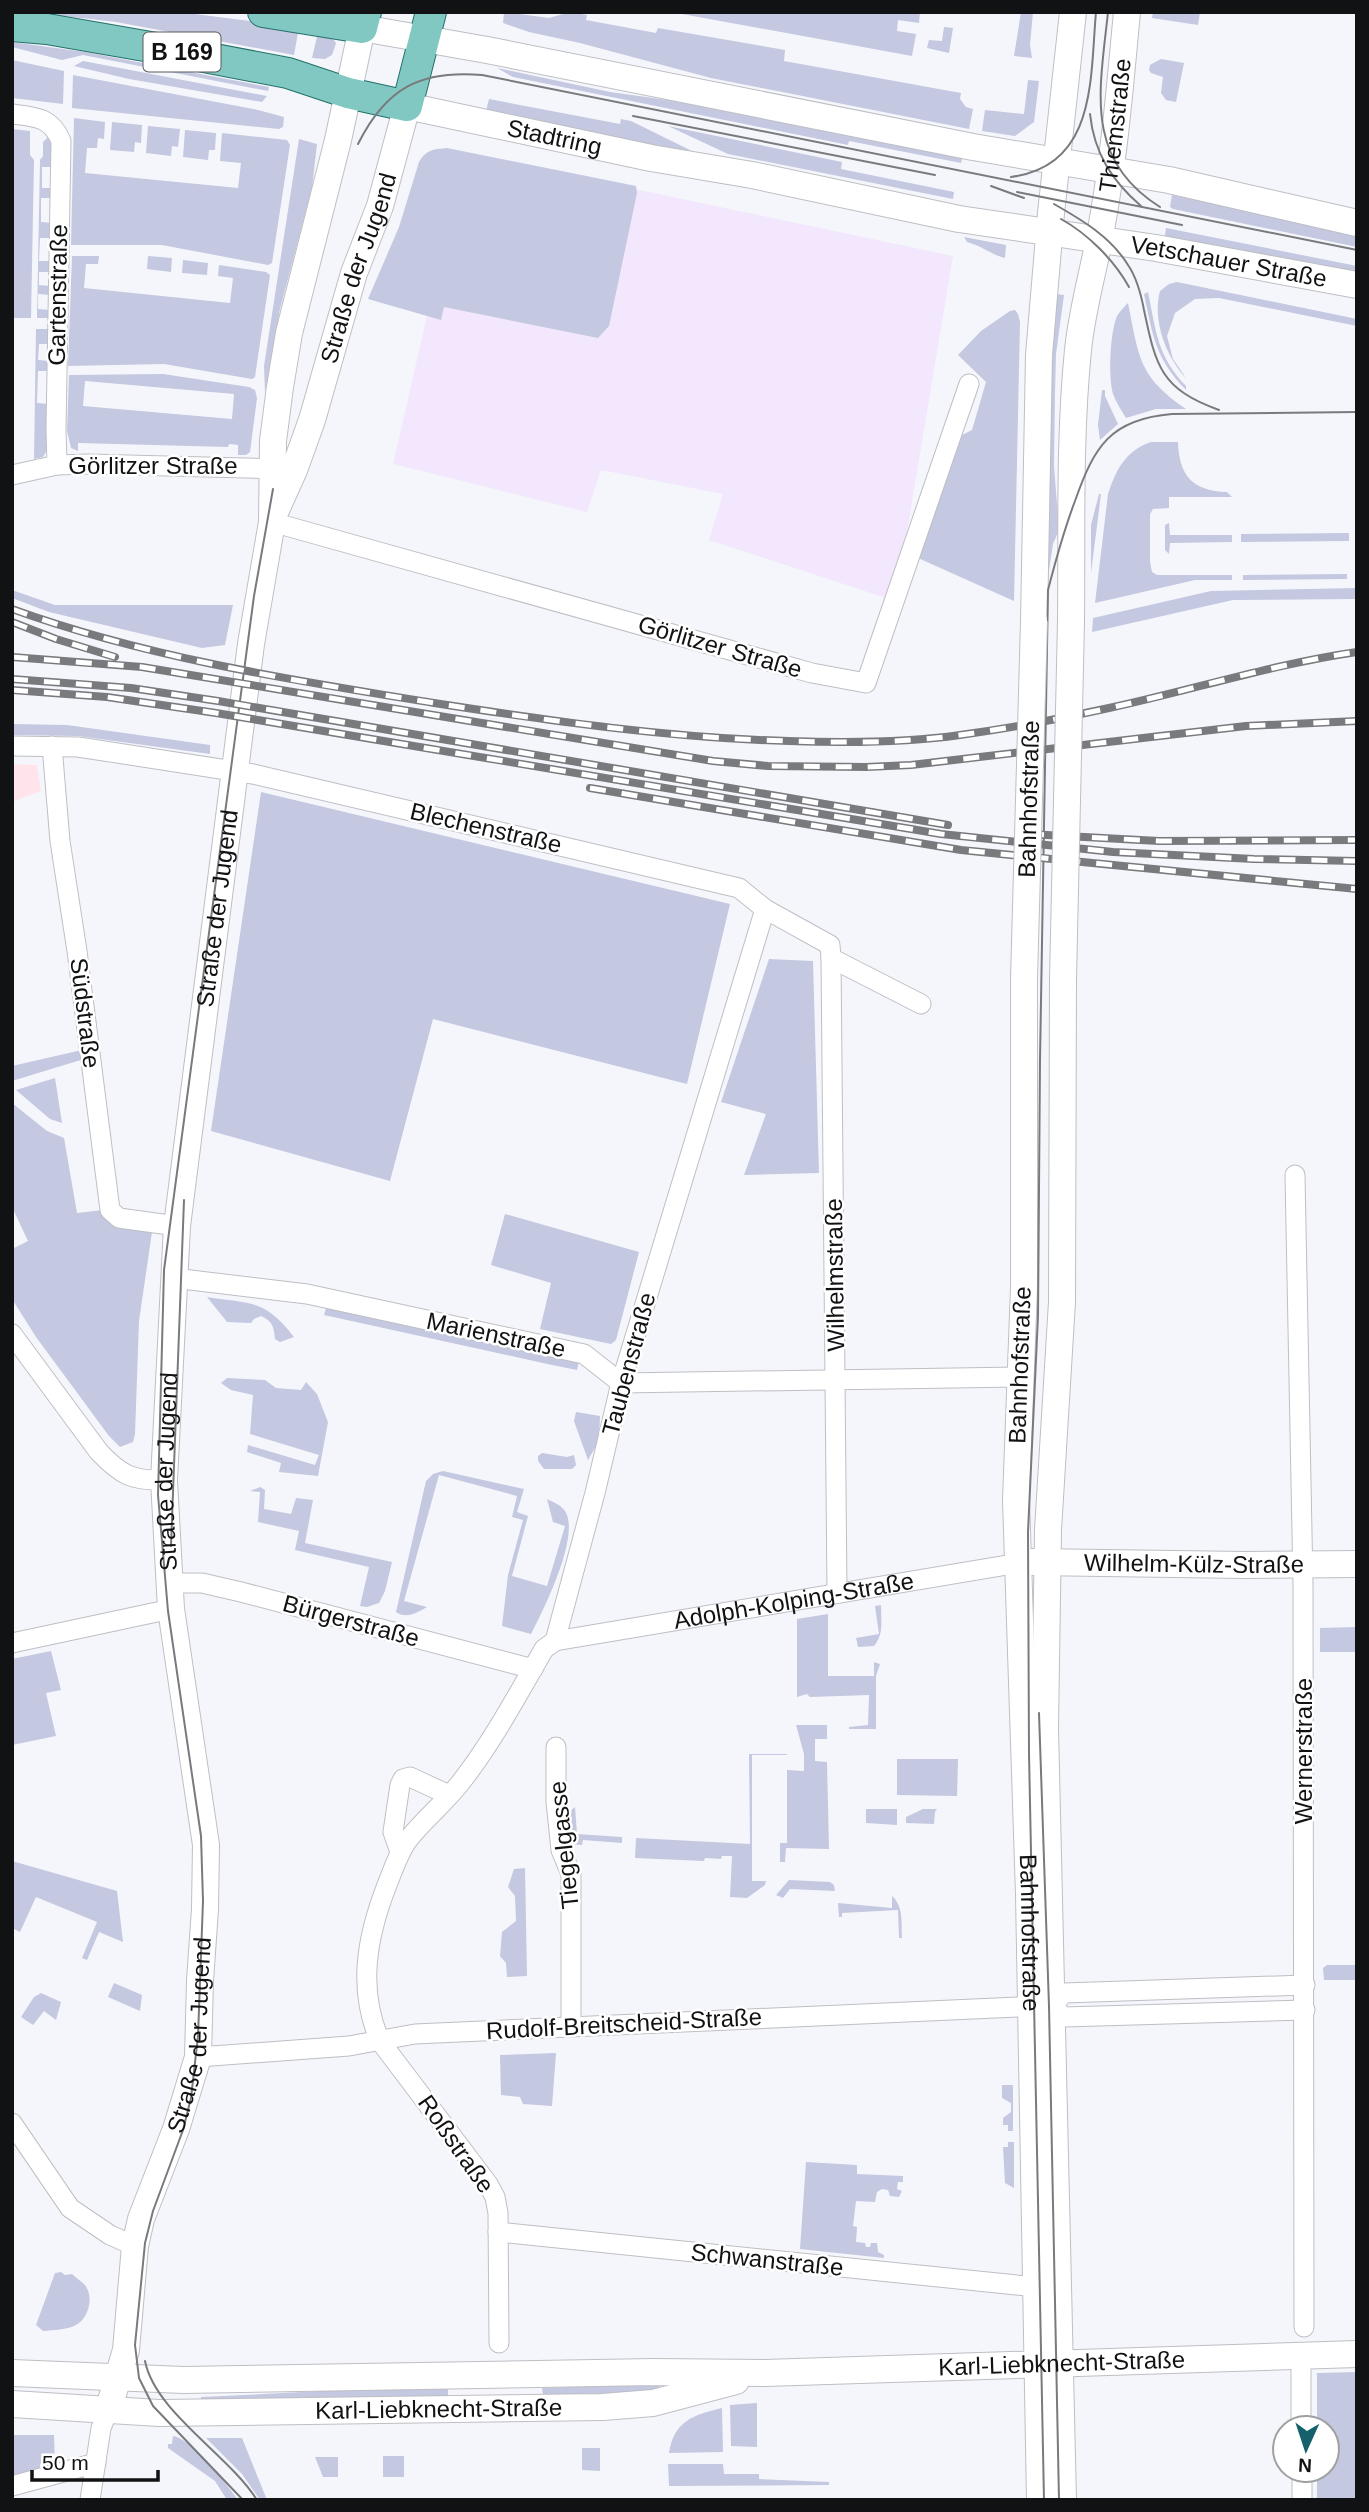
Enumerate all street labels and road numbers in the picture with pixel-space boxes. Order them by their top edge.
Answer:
road number: B 169 [144,32,220,72]
street label: Thiemstraße [1093,57,1136,194]
street label: Stadtring [505,114,604,160]
street label: Straße der Jugend [315,170,401,366]
street label: Gartenstraße [43,224,72,366]
street label: Vetschauer Straße [1129,230,1329,292]
street label: Görlitzer Straße [68,452,238,479]
street label: Görlitzer Straße [635,610,805,683]
street label: Bahnhofstraße [1013,720,1044,878]
street label: Blechenstraße [408,797,565,858]
street label: Straße der Jugend [191,808,243,1009]
street label: Südstraße [65,956,106,1070]
street label: Wilhelmstraße [820,1198,849,1352]
street label: Bahnhofstraße [1003,1286,1036,1444]
street label: Taubenstraße [596,1289,661,1438]
street label: Marienstraße [424,1307,568,1362]
street label: Straße der Jugend [150,1371,183,1572]
street label: Wilhelm-Külz-Straße [1084,1549,1304,1578]
street label: Adolph-Kolping-Straße [672,1567,916,1634]
street label: Bürgerstraße [280,1589,422,1652]
street label: Wernerstraße [1290,1678,1317,1824]
street label: Tiegelgasse [543,1780,584,1910]
street label: Bahnhofstraße [1015,1853,1045,2012]
street label: Straße der Jugend [162,1936,216,2136]
street label: Rudolf-Breitscheid-Straße [485,2003,763,2044]
street label: Roßstraße [413,2090,500,2198]
street label: Schwanstraße [689,2238,845,2281]
street label: Karl-Liebknecht-Straße [938,2346,1185,2380]
street label: Karl-Liebknecht-Straße [315,2394,562,2424]

